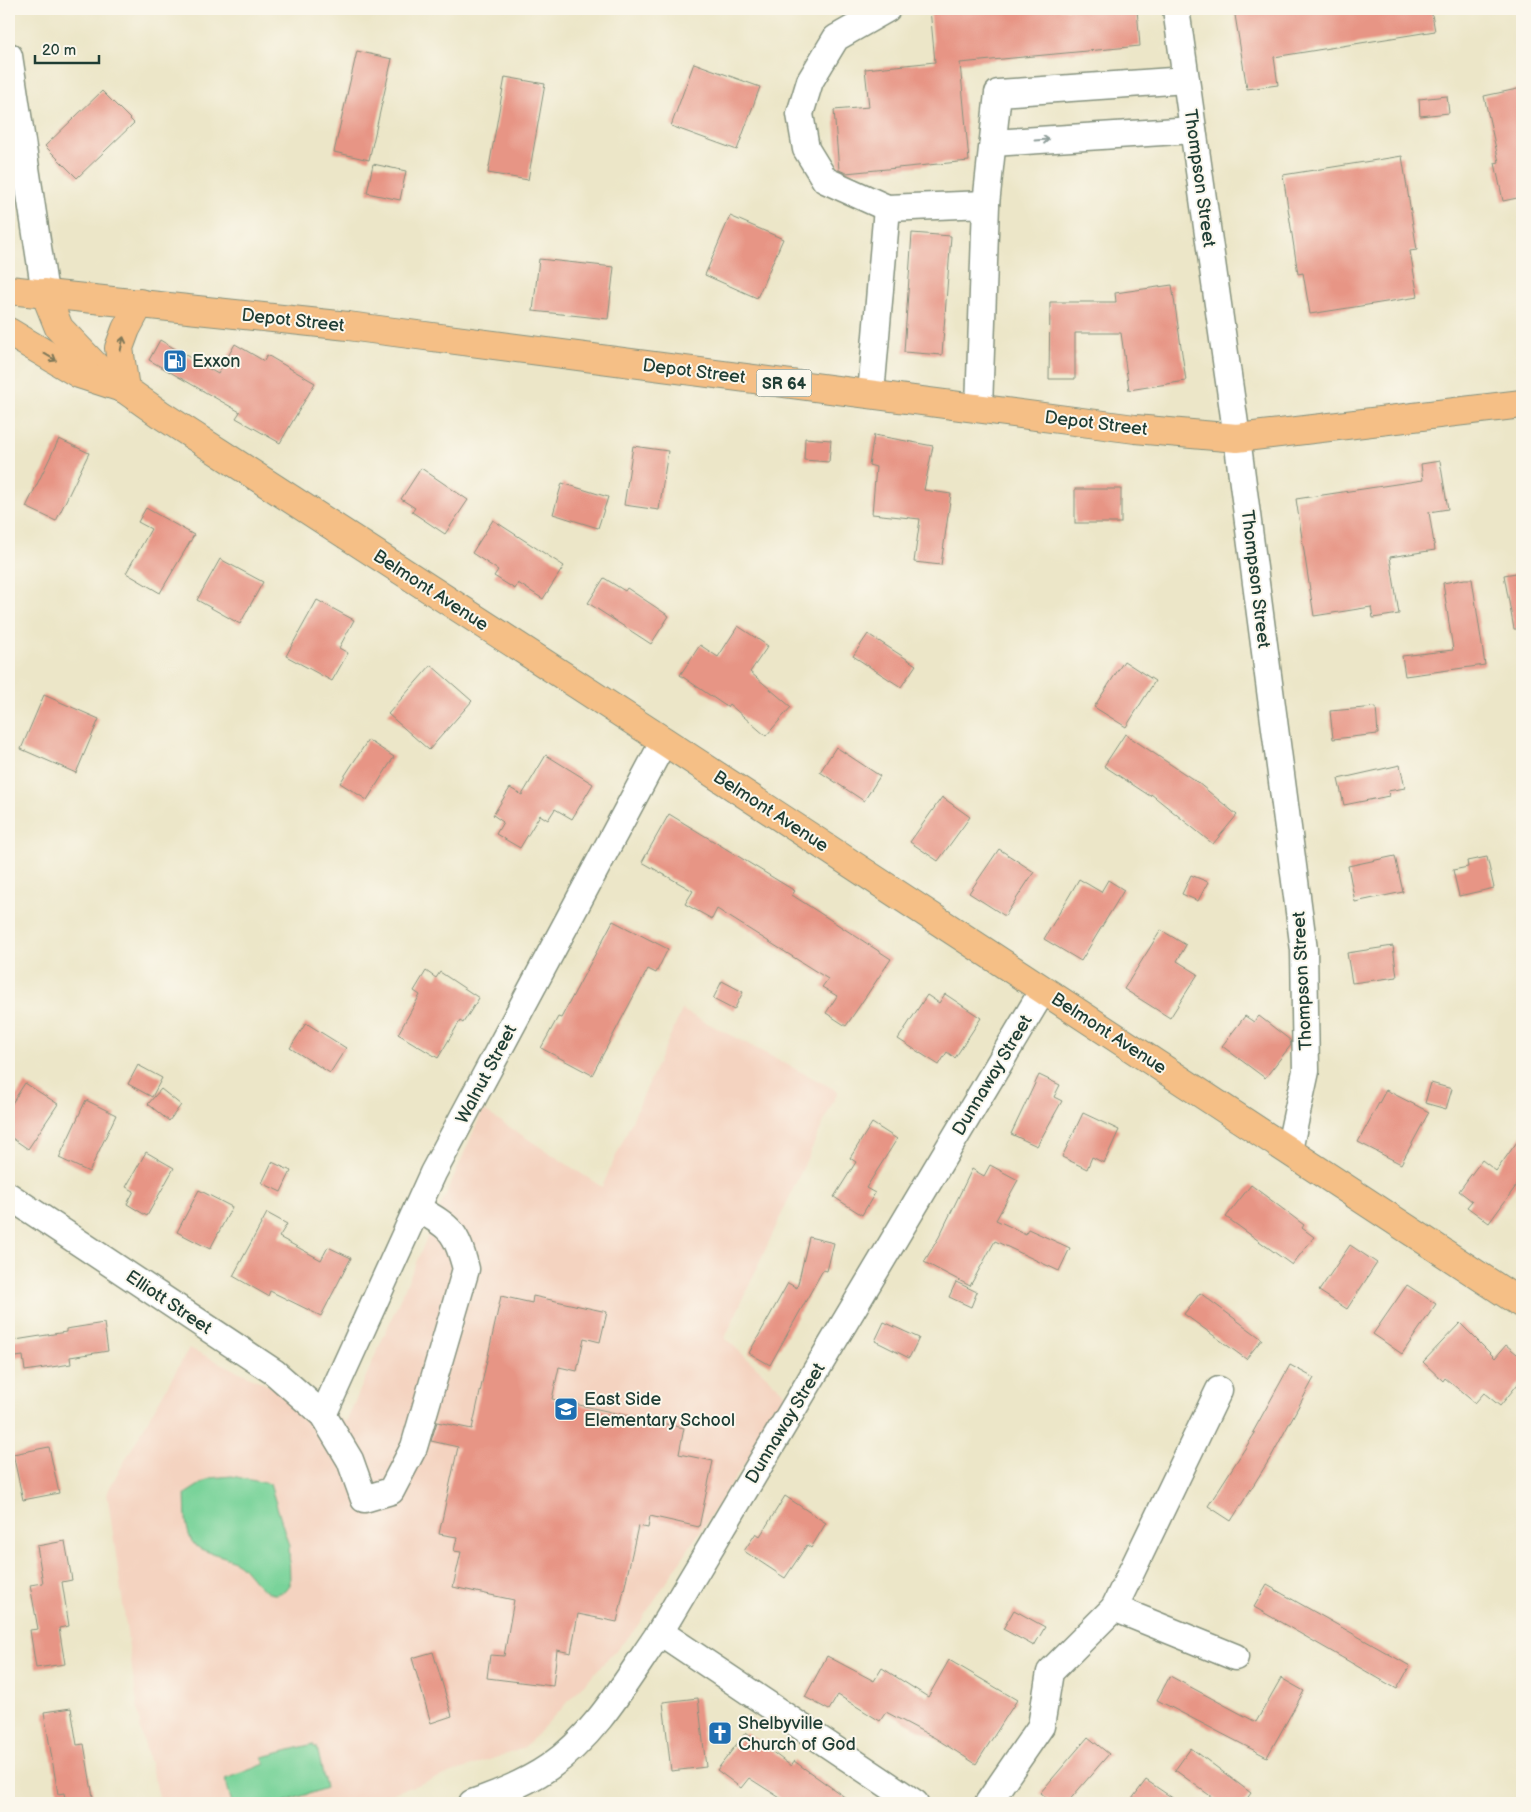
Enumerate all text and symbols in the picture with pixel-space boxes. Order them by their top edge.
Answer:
scale bar [35,32,99,64]
text: 20 m [42,41,76,60]
street label: Thompson Street [1179,108,1220,249]
one-way arrow [1033,135,1049,144]
street label: Depot Street [240,305,346,336]
one-way arrow [118,337,127,353]
fuel station icon: Exxon [162,348,188,374]
place label: Exxon [192,351,241,372]
one-way arrow [43,353,57,363]
street label: Depot Street [641,355,747,388]
road number: SR 64 [756,369,812,396]
street label: Depot Street [1043,407,1149,440]
street label: Thompson Street [1237,509,1274,650]
street label: Belmont Avenue [369,545,493,636]
street label: Belmont Avenue [709,766,833,857]
street label: Thompson Street [1288,911,1317,1051]
street label: Belmont Avenue [1047,988,1171,1079]
street label: Dunnaway Street [948,1011,1037,1139]
street label: Walnut Street [452,1021,522,1127]
street label: Elliott Street [122,1266,216,1339]
street label: Dunnaway Street [741,1359,830,1487]
place label: East Side Elementary School [584,1389,735,1431]
school or university icon: East Side Elementary School [553,1396,579,1422]
place label: Shelbyville Church of God [738,1713,856,1755]
church icon: Shelbyville Church of God [707,1720,733,1746]

